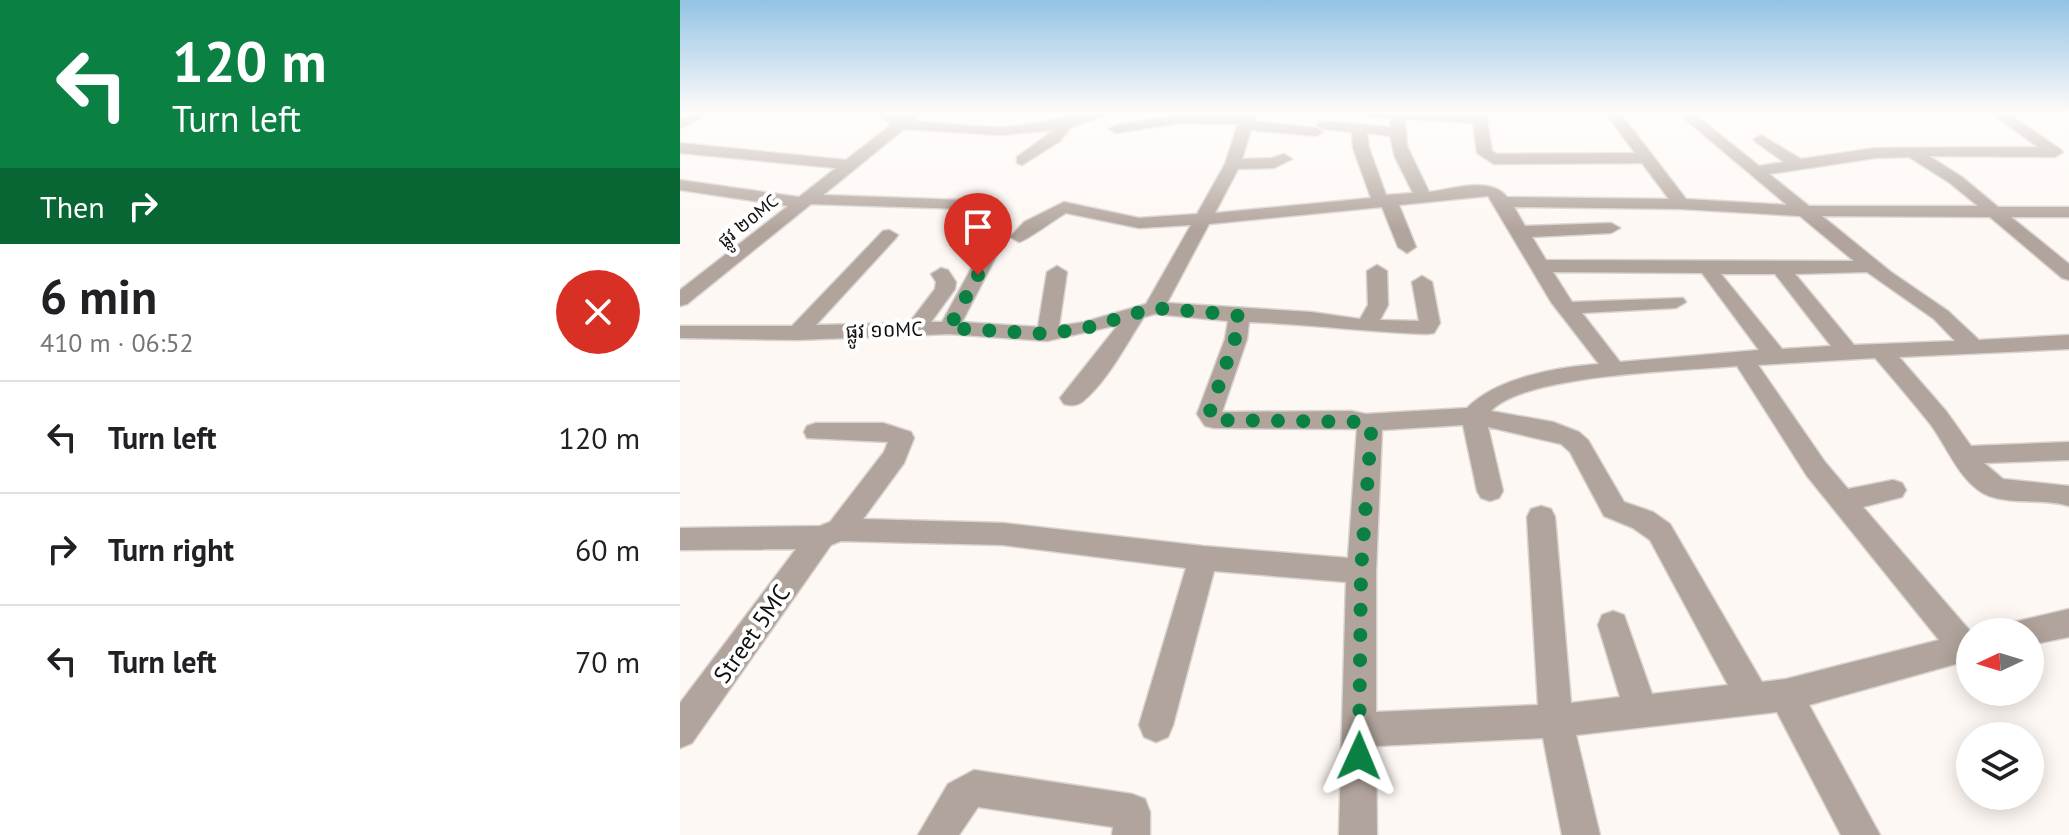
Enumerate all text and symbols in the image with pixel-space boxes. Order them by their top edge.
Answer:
text: 120 m [172,25,327,97]
icon: left [40,32,144,136]
text: Turn left [172,95,301,142]
icon: right [121,184,165,228]
text: Then [40,187,105,226]
street label: ផ្លូវ ២០MC [713,189,786,256]
pin [944,193,1012,275]
icon: arrive [956,205,1000,249]
text: 6 min [40,265,157,327]
button: close [556,270,640,354]
street label: ផ្លូវ ១០MC [845,316,923,350]
text: 410 m · 06:52 [40,326,194,359]
icon: left [40,415,84,459]
text: Turn left [108,418,216,457]
text: 120 m [559,418,640,457]
icon: right [40,527,84,571]
text: Turn right [108,530,234,569]
text: 60 m [575,530,640,569]
street label: Street 5MC [706,578,797,689]
north arrow [1956,618,2044,706]
map controls [1956,618,2044,810]
icon: left [40,639,84,683]
text: Turn left [108,642,216,681]
text: 70 m [575,642,640,681]
position arrow [1317,714,1401,798]
button: layers [1956,722,2044,810]

